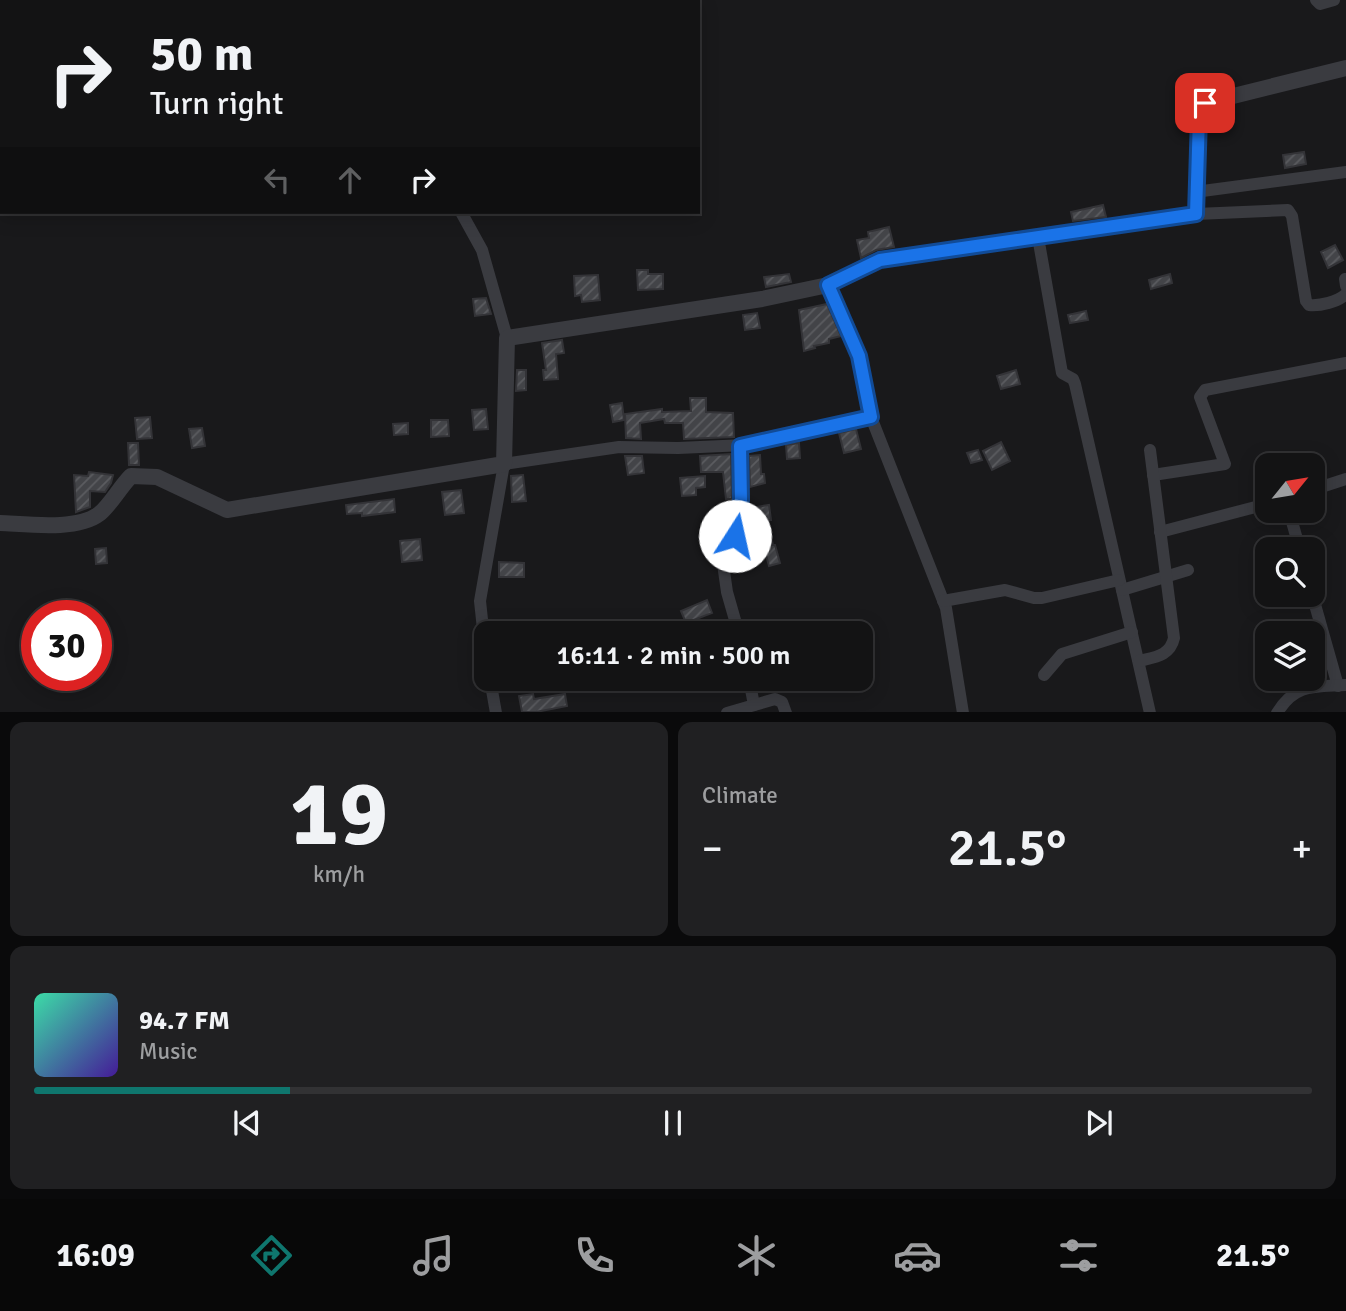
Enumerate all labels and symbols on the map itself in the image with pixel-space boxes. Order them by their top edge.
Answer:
pin [1175,73,1235,133]
north arrow [1255,453,1325,523]
position arrow [698,499,772,573]
speed limit sign: 30 [21,600,112,691]

